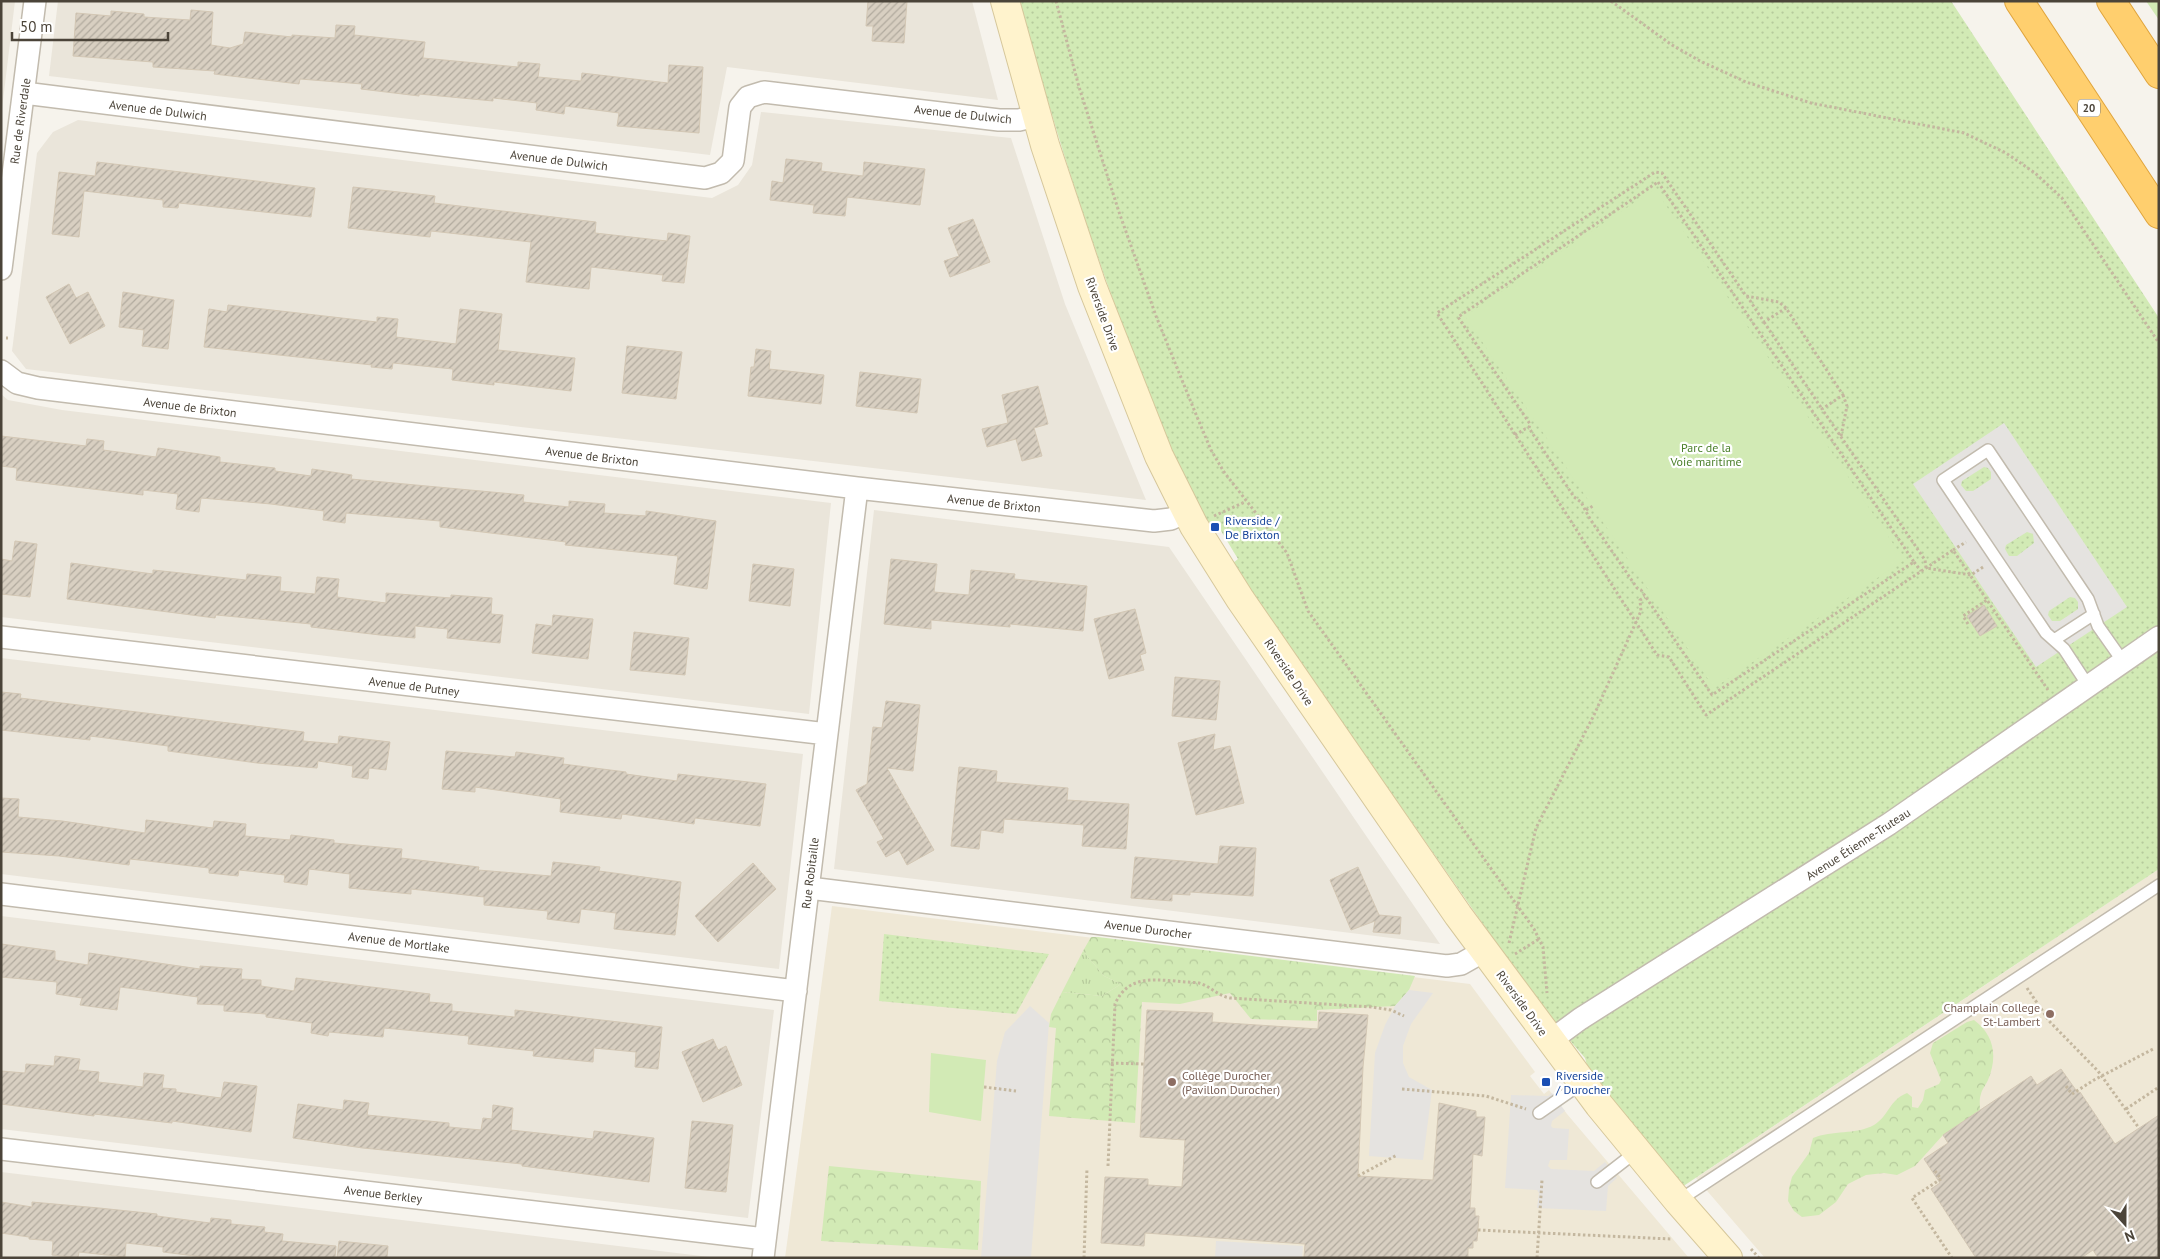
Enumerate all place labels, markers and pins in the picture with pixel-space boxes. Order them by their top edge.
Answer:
place label: Riverside / De Brixton [1225,513,1280,542]
marker: Riverside / De Brixton [1209,521,1221,533]
place label: Champlain College St-Lambert [1944,1000,2040,1029]
marker: Champlain College St-Lambert [2044,1008,2056,1020]
place label: Collège Durocher (Pavillon Durocher) [1182,1068,1280,1097]
place label: Riverside / Durocher [1555,1068,1610,1097]
marker: Collège Durocher (Pavillon Durocher) [1166,1076,1178,1088]
marker: Riverside / Durocher [1540,1076,1552,1088]

